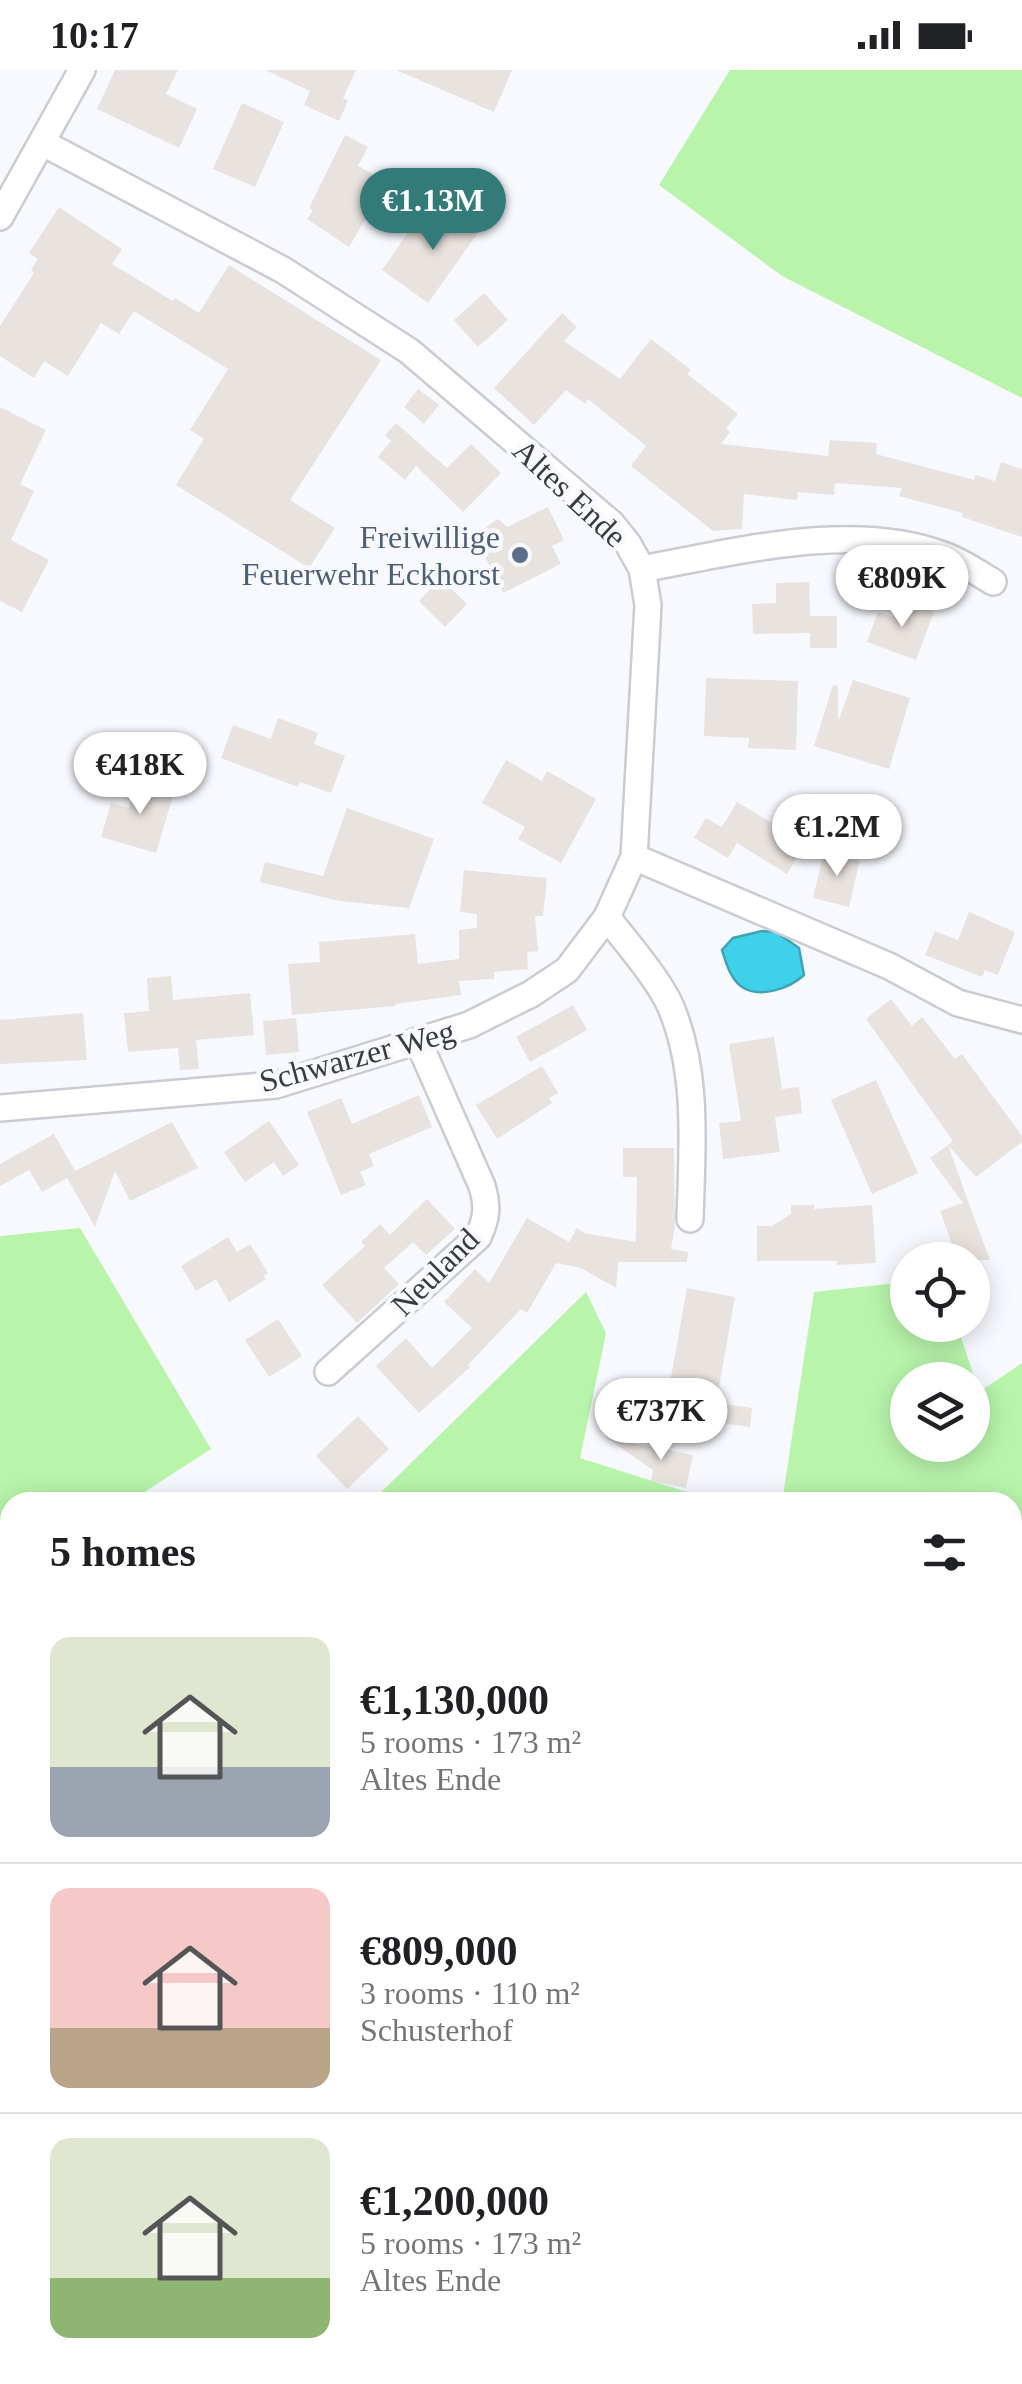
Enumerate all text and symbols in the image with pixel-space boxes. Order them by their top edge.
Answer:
text: 10:17 [50,14,139,56]
pin: €1.13M [352,168,514,253]
text: €1.13M [382,182,484,218]
street label: Altes Ende [506,432,634,554]
place label: Freiwillige Feuerwehr Eckhorst [241,519,500,592]
marker: Freiwillige Feuerwehr Eckhorst [509,544,531,566]
pin: €809K [832,545,972,630]
text: €809K [858,559,946,595]
pin: €418K [70,732,210,817]
text: €418K [96,746,184,782]
pin: €1.2M [767,794,907,879]
text: €1.2M [794,808,880,844]
street label: Schwarzer Weg [256,1013,458,1099]
street label: Neuland [384,1221,486,1323]
map controls [890,1242,990,1462]
button: locate [890,1242,990,1342]
button: layers [890,1362,990,1462]
pin: €737K [591,1378,731,1463]
text: €737K [617,1392,705,1428]
icon: filters [917,1525,972,1580]
text: 5 homes [50,1529,196,1575]
icon: home [130,1677,250,1797]
text: €1,130,000 [360,1677,549,1723]
text: 5 rooms · 173 m² [360,1724,581,1760]
text: Altes Ende [360,1761,501,1797]
icon: home [130,1928,250,2048]
text: €809,000 [360,1928,518,1974]
text: 3 rooms · 110 m² [360,1975,580,2011]
text: Schusterhof [360,2012,513,2048]
icon: home [130,2178,250,2298]
text: €1,200,000 [360,2178,549,2224]
text: 5 rooms · 173 m² [360,2225,581,2261]
text: Altes Ende [360,2262,501,2298]

